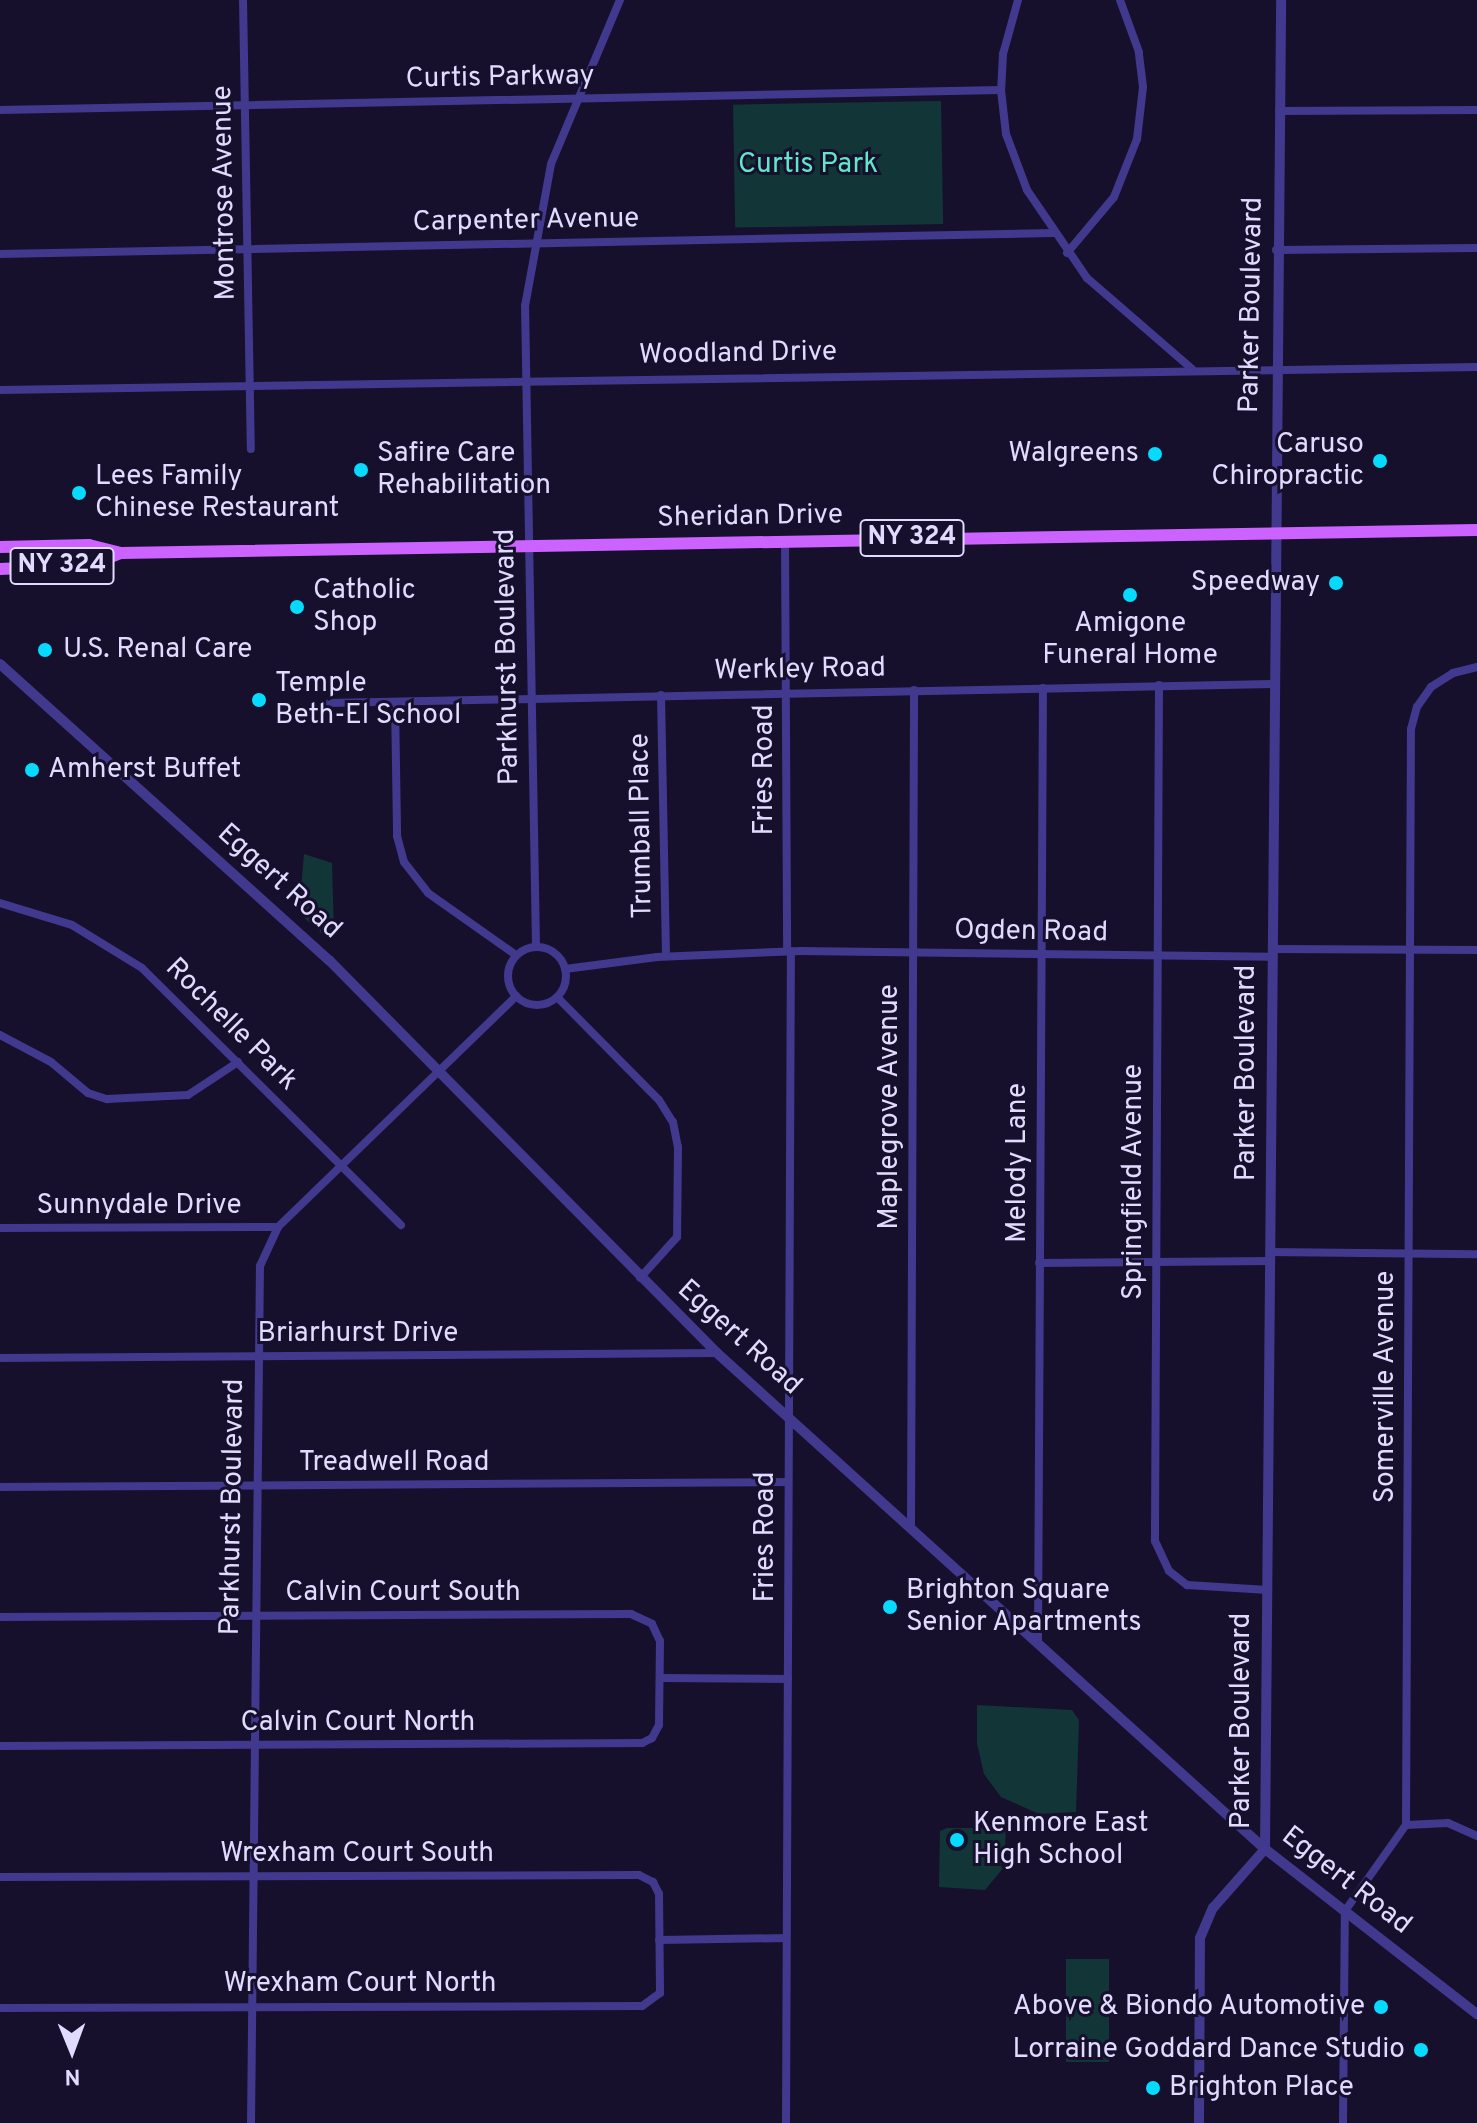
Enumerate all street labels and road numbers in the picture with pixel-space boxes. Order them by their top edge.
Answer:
street label: Curtis Parkway [405,60,595,96]
street label: Montrose Avenue [206,84,244,302]
street label: Parker Boulevard [1233,197,1271,413]
street label: Carpenter Avenue [412,202,640,240]
street label: Woodland Drive [639,335,837,373]
street label: Sheridan Drive [657,499,843,535]
road number: NY 324 [858,516,966,560]
street label: Parkhurst Boulevard [489,528,527,786]
road number: NY 324 [8,544,116,588]
street label: Werkley Road [714,652,886,688]
street label: Fries Road [748,705,782,835]
street label: Trumball Place [624,733,660,919]
street label: Eggert Road [210,817,348,947]
street label: Ogden Road [954,914,1108,950]
street label: Rochelle Park [158,952,304,1098]
street label: Parker Boulevard [1230,965,1264,1181]
street label: Maplegrove Avenue [873,984,907,1230]
street label: Springfield Avenue [1117,1063,1151,1301]
street label: Melody Lane [1001,1083,1035,1243]
street label: Sunnydale Drive [36,1189,242,1223]
street label: Somerville Avenue [1369,1270,1403,1504]
street label: Eggert Road [670,1273,808,1403]
street label: Briarhurst Drive [258,1317,458,1351]
street label: Parkhurst Boulevard [214,1378,252,1636]
street label: Treadwell Road [299,1446,489,1480]
street label: Fries Road [749,1472,783,1602]
street label: Calvin Court South [285,1576,521,1610]
street label: Parker Boulevard [1225,1613,1259,1829]
street label: Calvin Court North [241,1706,475,1740]
street label: Eggert Road [1274,1820,1418,1942]
street label: Wrexham Court South [220,1837,494,1871]
street label: Wrexham Court North [224,1967,496,2001]

